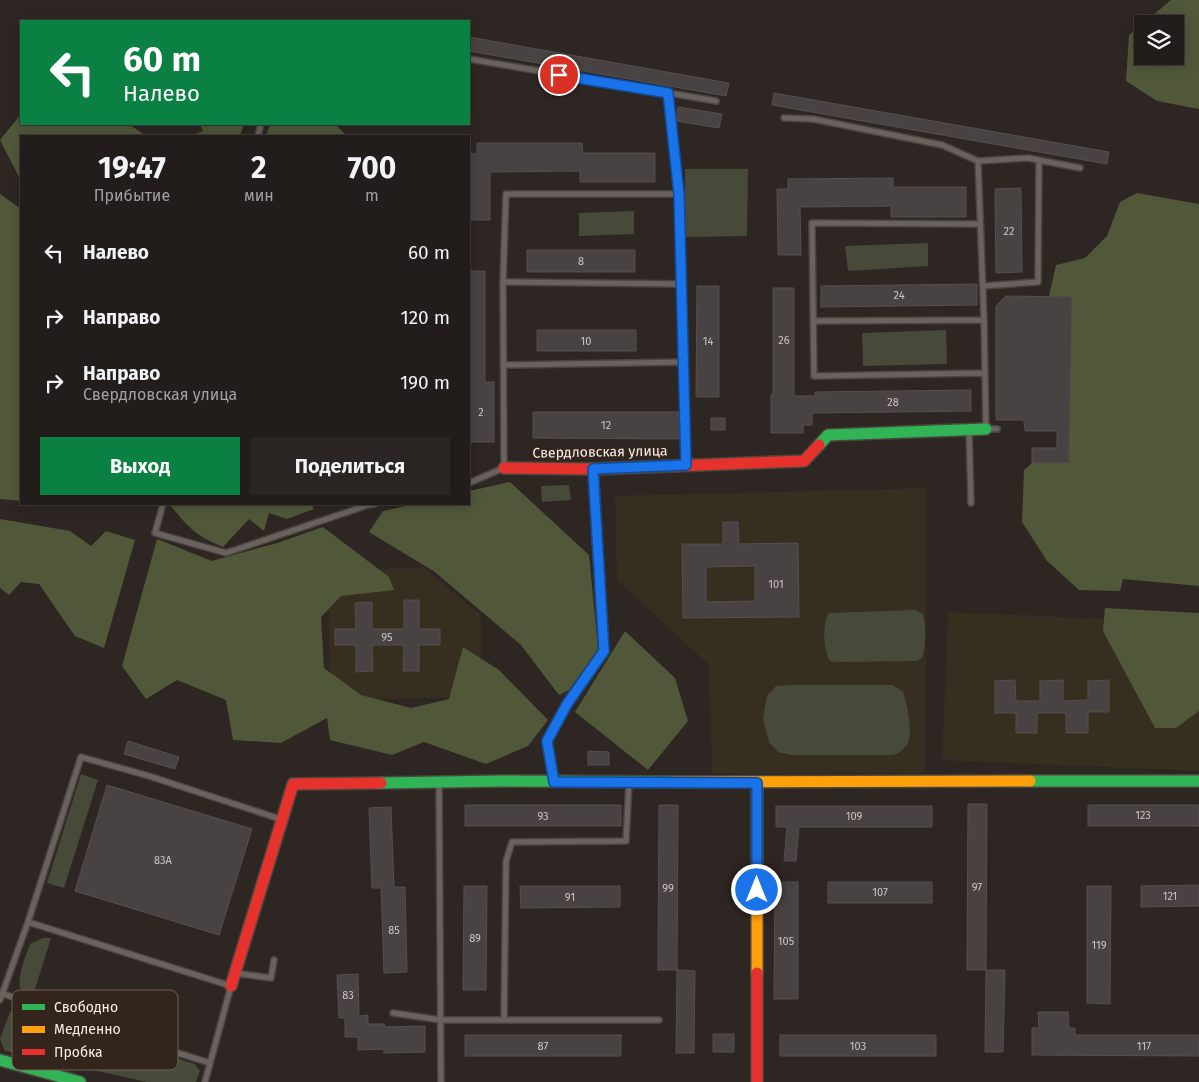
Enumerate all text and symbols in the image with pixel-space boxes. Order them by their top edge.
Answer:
map controls [1134,15,1184,65]
button: layers [1134,15,1184,65]
text: 60 m [123,38,201,80]
icon: left [40,40,105,105]
pin [538,54,580,96]
icon: arrive [545,61,573,89]
text: Налево [123,80,200,107]
text: 19:47 [98,150,166,186]
text: 2 [251,150,267,186]
text: 700 [347,150,396,186]
text: Прибытие [94,186,170,205]
text: мин [244,186,274,205]
text: m [365,186,379,205]
house number: 22 [1004,225,1014,238]
icon: left [40,239,68,267]
text: Налево [83,241,149,264]
text: 60 m [408,241,450,264]
house number: 8 [578,255,584,268]
house number: 24 [894,289,905,302]
icon: right [40,304,68,332]
text: Направо [83,306,160,329]
text: 120 m [400,306,450,329]
house number: 26 [778,334,790,347]
house number: 10 [581,335,591,348]
house number: 14 [703,335,713,348]
text: Направо [83,362,160,385]
icon: right [40,369,68,397]
text: 190 m [400,371,450,394]
text: Свердловская улица [83,385,237,404]
house number: 28 [887,396,899,409]
house number: 2 [478,406,484,419]
house number: 12 [601,419,611,432]
button: Выход [40,437,240,495]
button: Поделиться [250,437,450,495]
street label: Свердловская улица [532,442,668,462]
house number: 101 [768,578,784,591]
house number: 95 [381,631,393,644]
house number: 123 [1135,809,1151,822]
house number: 93 [537,810,549,823]
house number: 109 [846,810,863,823]
house number: 83А [154,854,173,867]
position arrow [730,863,782,915]
house number: 97 [972,881,982,894]
house number: 99 [662,882,674,895]
house number: 107 [872,886,888,899]
house number: 121 [1163,890,1177,903]
house number: 91 [565,891,575,904]
house number: 85 [388,924,400,937]
house number: 89 [469,932,481,945]
house number: 105 [778,935,795,948]
house number: 119 [1091,939,1107,952]
house number: 83 [342,989,354,1002]
legend [12,990,178,1070]
text: Свободно [54,999,118,1016]
text: Медленно [54,1021,121,1038]
house number: 87 [538,1040,549,1053]
house number: 103 [850,1040,866,1053]
house number: 117 [1137,1040,1151,1053]
text: Пробка [54,1044,103,1061]

